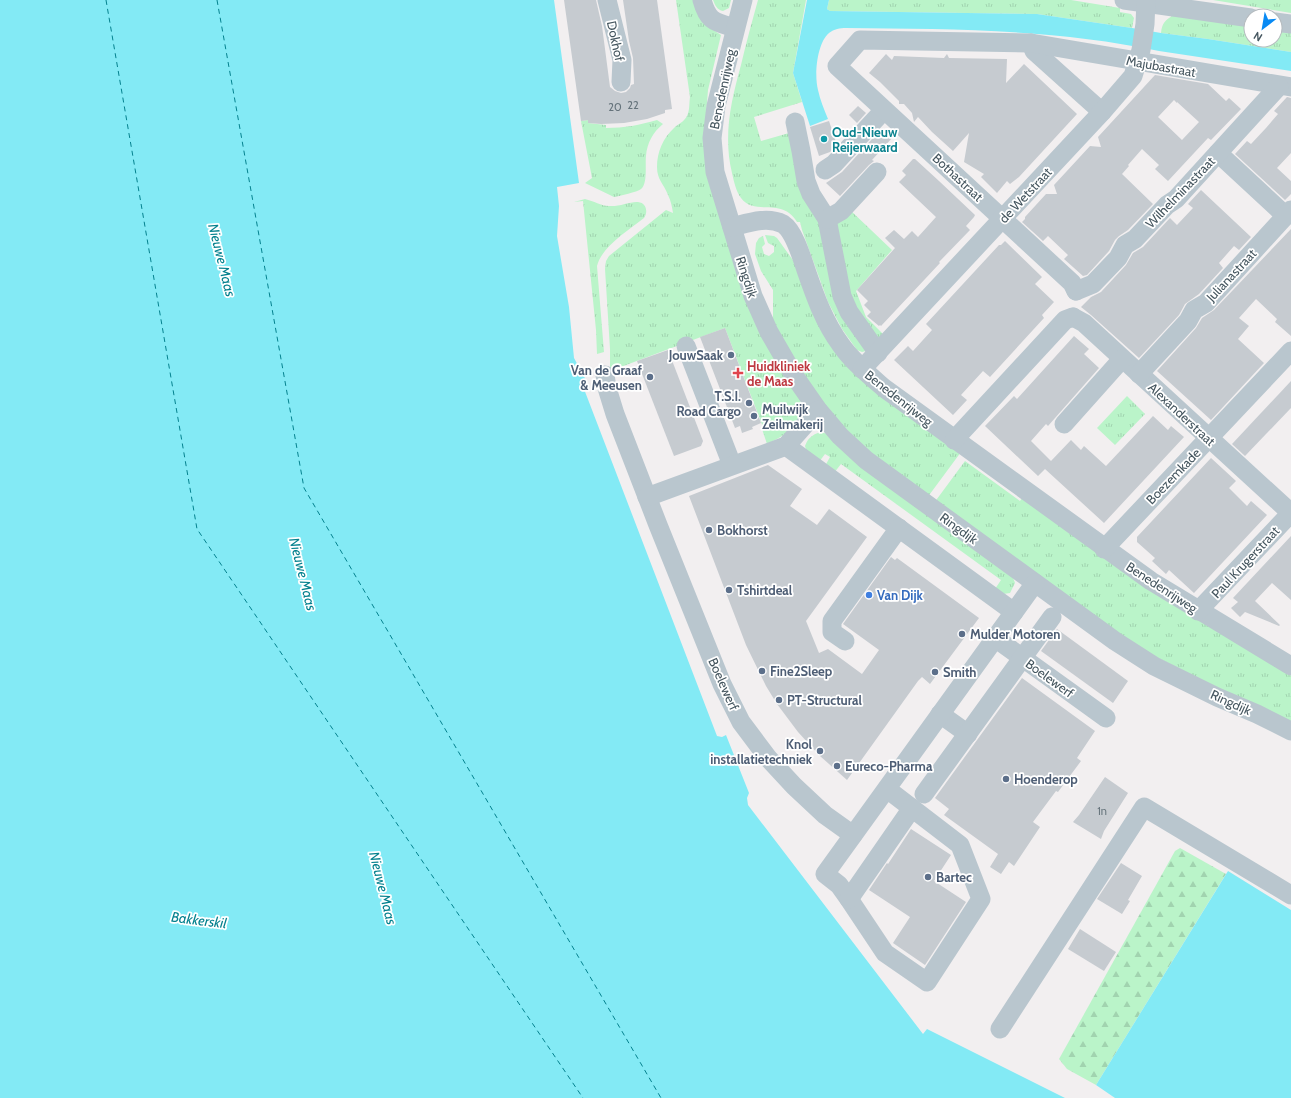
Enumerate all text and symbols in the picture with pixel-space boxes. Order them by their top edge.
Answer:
north arrow [1243,8,1283,48]
street label: Dokhof [604,19,628,63]
text: N [1251,29,1265,45]
street label: Benedenrijweg [706,47,739,131]
street label: Majubastraat [1125,52,1198,81]
house number: 22 [627,98,639,112]
house number: 20 [608,100,622,114]
place label: Oud-Nieuw Reijerwaard [832,124,898,155]
marker: Oud-Nieuw Reijerwaard [819,134,829,144]
street label: Bothastraat [930,150,987,205]
street label: Wilhelminastraat [1142,153,1218,231]
street label: de Wetstraat [995,163,1055,226]
water label: Nieuwe Maas [204,222,240,299]
street label: Julianastraat [1202,245,1260,305]
street label: Ringdijk [732,254,761,300]
place label: JouwSaak [668,347,724,363]
marker: JouwSaak [726,350,736,360]
place label: Huidkliniek de Maas [747,358,811,389]
place label: Van de Graaf & Meeusen [571,362,643,393]
marker: Huidkliniek de Maas [732,367,744,379]
street label: Benedenrijweg [861,367,936,431]
marker: Van de Graaf & Meeusen [645,372,655,382]
street label: Alexanderstraat [1145,379,1219,449]
place label: T.S.I. Road Cargo [676,388,742,419]
marker: T.S.I. Road Cargo [744,398,754,408]
place label: Muilwijk Zeilmakerij [762,401,823,432]
marker: Muilwijk Zeilmakerij [749,411,759,421]
street label: Boezemkade [1142,444,1204,507]
street label: Ringdijk [936,509,981,548]
place label: Bokhorst [717,522,768,538]
street label: Paul Krugerstraat [1208,522,1283,601]
marker: Bokhorst [704,525,714,535]
water label: Nieuwe Maas [285,536,321,613]
street label: Benedenrijweg [1123,558,1201,617]
place label: Tshirtdeal [737,582,793,598]
marker: Tshirtdeal [724,585,734,595]
place label: Van Dijk [877,587,924,603]
marker: Van Dijk [864,590,874,600]
place label: Mulder Motoren [970,626,1060,642]
marker: Mulder Motoren [957,629,967,639]
street label: Boelewerf [705,655,743,713]
street label: Boelewerf [1023,655,1078,701]
place label: Fine2Sleep [770,663,833,679]
place label: Smith [943,664,977,680]
marker: Fine2Sleep [757,666,767,676]
marker: Smith [930,667,940,677]
street label: Ringdijk [1208,686,1254,719]
place label: PT-Structural [787,692,862,708]
marker: PT-Structural [774,695,784,705]
place label: Knol installatietechniek [710,736,813,767]
marker: Knol installatietechniek [815,746,825,756]
place label: Eureco-Pharma [845,758,933,774]
marker: Eureco-Pharma [832,761,842,771]
place label: Hoenderop [1014,771,1078,787]
marker: Hoenderop [1001,774,1011,784]
house number: 1n [1097,804,1107,818]
water label: Nieuwe Maas [365,850,401,927]
place label: Bartec [936,869,972,885]
marker: Bartec [923,872,933,882]
water label: Bakkerskil [170,908,228,932]

